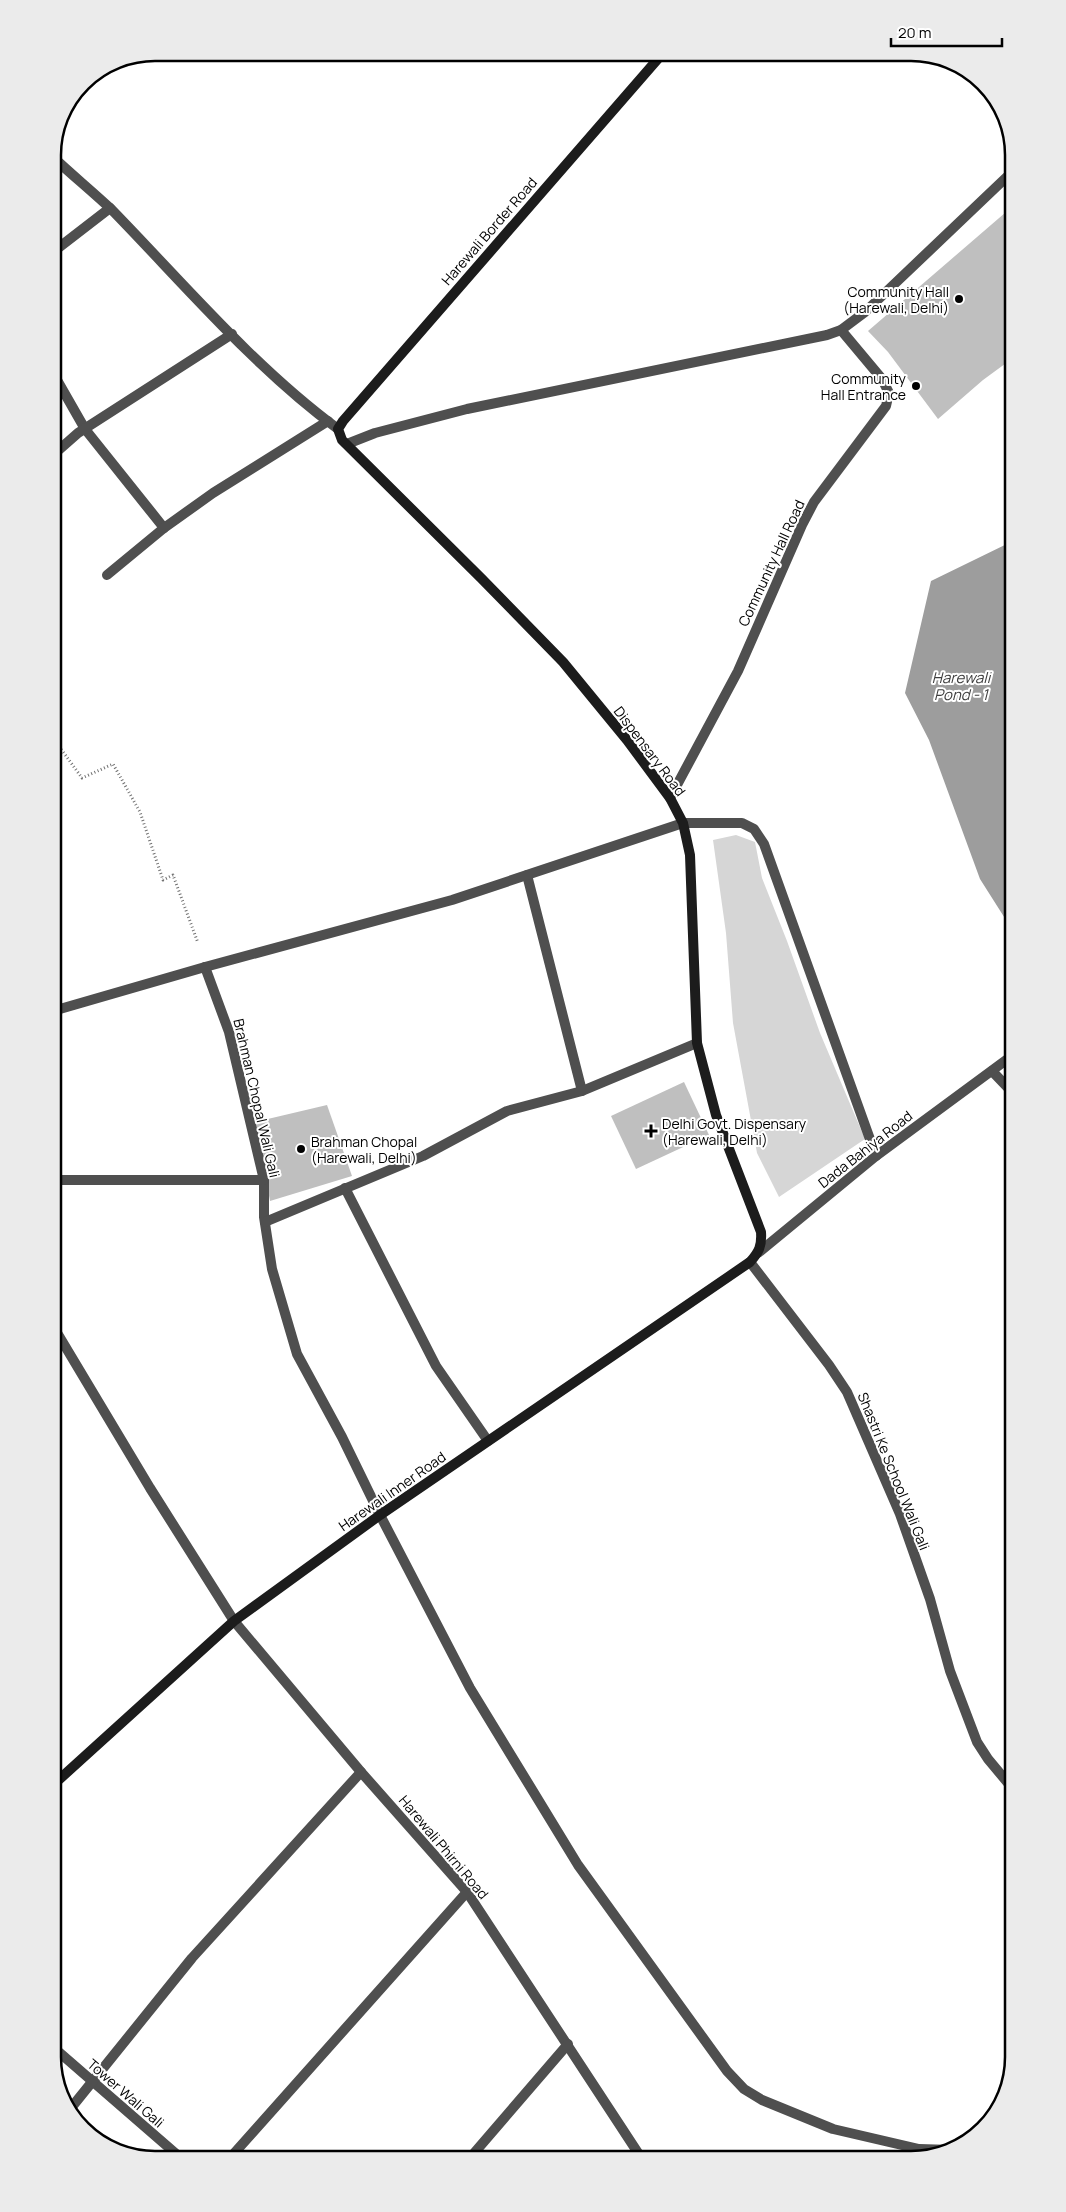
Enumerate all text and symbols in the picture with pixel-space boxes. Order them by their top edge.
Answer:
scale bar [891,15,1002,47]
text: 20 m [898,22,931,43]
street label: Harewali Border Road [437,173,541,289]
place label: Community Hall (Harewali, Delhi) [843,282,949,317]
marker: Community Hall (Harewali, Delhi) [953,293,965,305]
place label: Community Hall Entrance [821,369,907,404]
marker: Community Hall Entrance [910,380,922,392]
street label: Community Hall Road [733,497,809,629]
water label: Harewali Pond - 1 [932,667,993,705]
street label: Dispensary Road [610,702,690,800]
street label: Brahman Chopal Wali Gali [229,1017,285,1179]
street label: Dada Bahiya Road [814,1106,916,1192]
place label: Delhi Govt. Dispensary (Harewali, Delhi) [662,1114,807,1149]
marker: Delhi Govt. Dispensary (Harewali, Delhi) [644,1124,658,1138]
place label: Brahman Chopal (Harewali, Delhi) [311,1132,417,1167]
marker: Brahman Chopal (Harewali, Delhi) [295,1143,307,1155]
street label: Shastri Ke School Wali Gali [854,1389,934,1553]
street label: Harewali Inner Road [335,1447,449,1535]
street label: Harewali Phirni Road [395,1791,493,1903]
street label: Tower Wali Gali [84,2055,168,2131]

